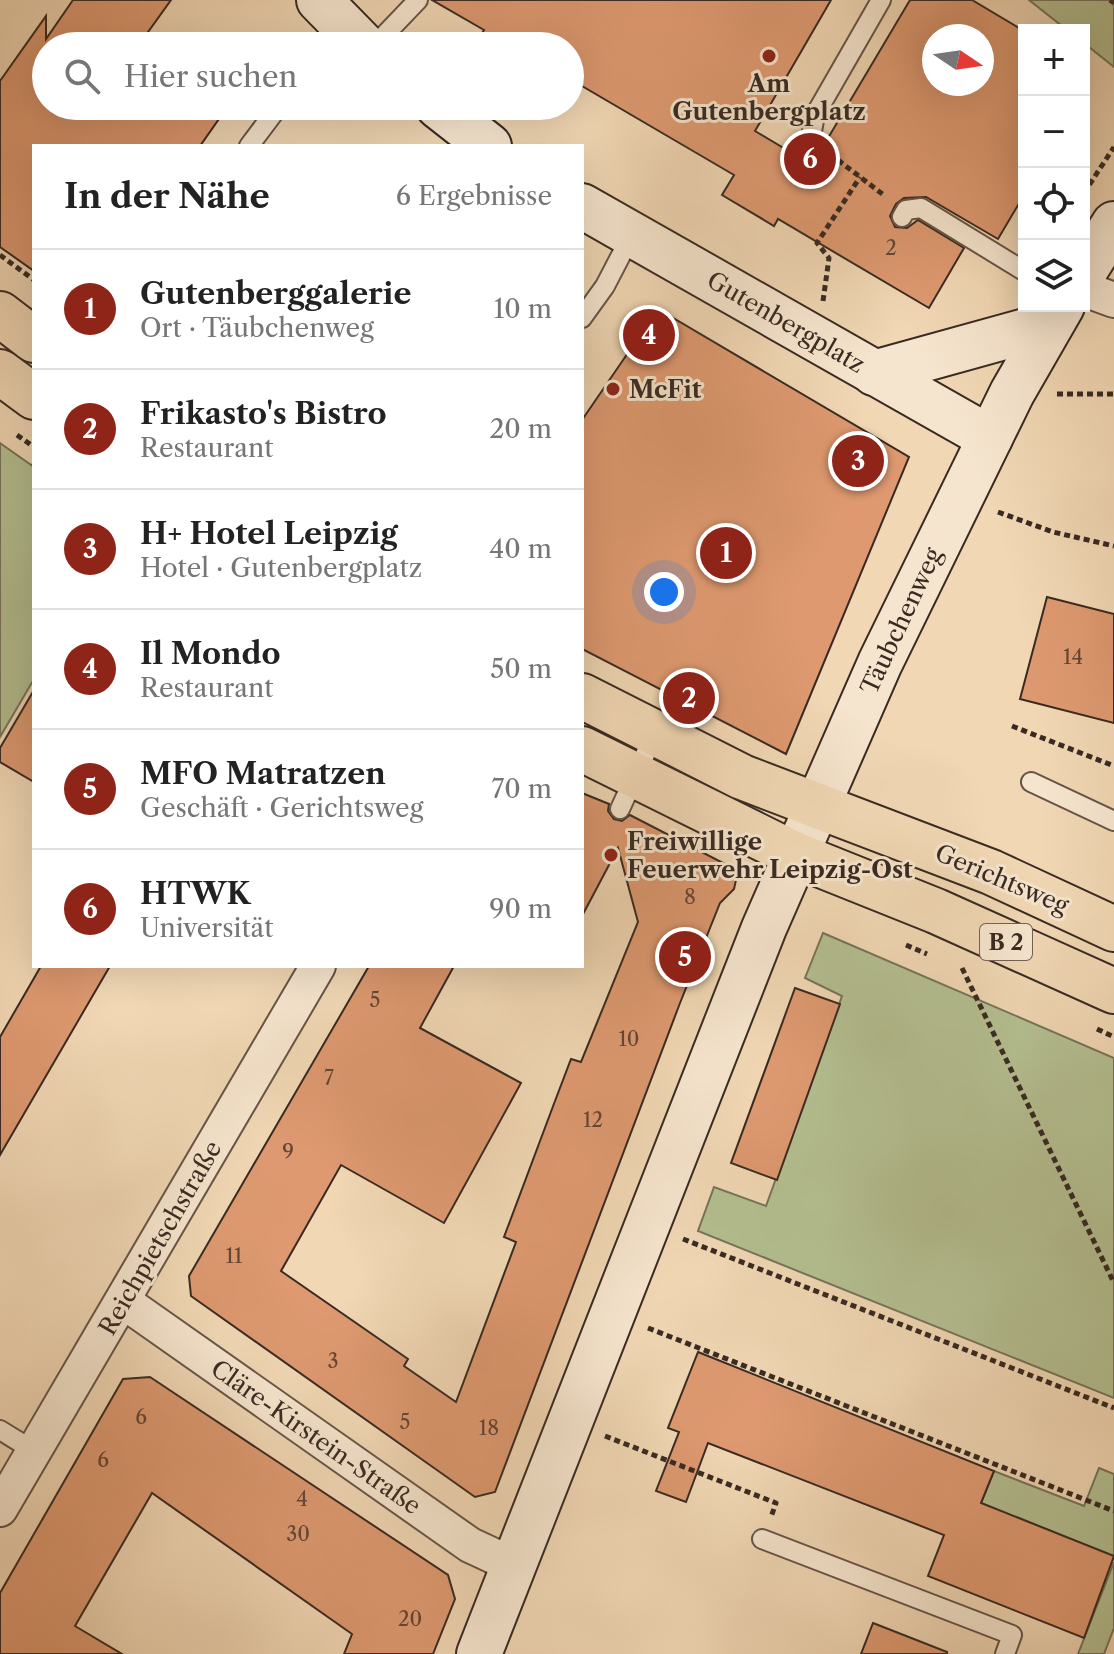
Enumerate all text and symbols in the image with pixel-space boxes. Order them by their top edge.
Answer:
north arrow [922,24,994,96]
map controls [1018,24,1090,312]
button: + [1018,24,1090,96]
search box [32,32,584,120]
marker: Am Gutenbergplatz [760,47,778,65]
icon: search [60,54,104,98]
text: Hier suchen [124,58,297,95]
place label: Am Gutenbergplatz [672,69,866,126]
button: − [1018,96,1090,168]
pin: 6 [784,129,836,189]
button: locate [1018,168,1090,240]
text: In der Nähe [64,175,270,217]
text: 6 Ergebnisse [396,180,552,212]
house number: 2 [885,236,897,260]
button: layers [1018,240,1090,312]
street label: Gutenbergplatz [702,265,870,379]
text: Gutenberggalerie [140,275,411,312]
text: 1 [84,293,96,325]
text: 10 m [493,293,552,325]
pin: 4 [623,305,675,365]
text: Ort · Täubchenweg [140,312,374,344]
place label: McFit [629,375,702,404]
marker: McFit [604,380,622,398]
text: Frikasto's Bistro [140,395,387,432]
text: 2 [82,413,98,445]
text: 20 m [489,413,552,445]
pin: 3 [832,431,884,491]
text: Restaurant [140,432,274,464]
text: H+ Hotel Leipzig [140,515,398,552]
pin: 1 [700,523,752,583]
text: 3 [83,533,97,565]
text: 40 m [489,533,552,565]
street label: Täubchenweg [854,543,948,699]
text: Hotel · Gutenbergplatz [140,552,422,584]
your location [644,572,684,612]
text: Il Mondo [140,635,281,672]
house number: 14 [1063,645,1083,669]
text: 4 [82,653,98,685]
text: 50 m [490,653,552,685]
pin: 2 [663,668,715,728]
text: Restaurant [140,672,274,704]
text: MFO Matratzen [140,755,386,792]
text: 5 [83,773,97,805]
text: 70 m [492,773,552,805]
text: Geschäft · Gerichtsweg [140,792,423,824]
place label: Freiwillige Feuerwehr Leipzig-Ost [627,827,913,884]
street label: Gerichtsweg [931,838,1073,920]
marker: Freiwillige Feuerwehr Leipzig-Ost [602,846,620,864]
text: HTWK [140,875,250,912]
house number: 8 [684,885,696,909]
text: 6 [82,893,98,925]
text: 90 m [489,893,552,925]
text: Universität [140,912,274,944]
road number: B 2 [980,924,1032,960]
pin: 5 [659,927,711,987]
house number: 5 [370,988,380,1012]
house number: 10 [618,1027,640,1051]
house number: 7 [324,1066,334,1090]
house number: 12 [583,1108,603,1132]
street label: Reichpietschstraße [93,1136,227,1340]
house number: 9 [282,1140,294,1164]
house number: 11 [226,1244,243,1268]
house number: 3 [327,1349,339,1373]
street label: Cläre-Kirstein-Straße [205,1354,427,1520]
house number: 6 [135,1405,147,1429]
house number: 5 [400,1410,410,1434]
house number: 18 [479,1416,499,1440]
house number: 6 [97,1448,109,1472]
house number: 4 [296,1487,308,1511]
house number: 30 [286,1522,310,1546]
house number: 20 [398,1607,422,1631]

